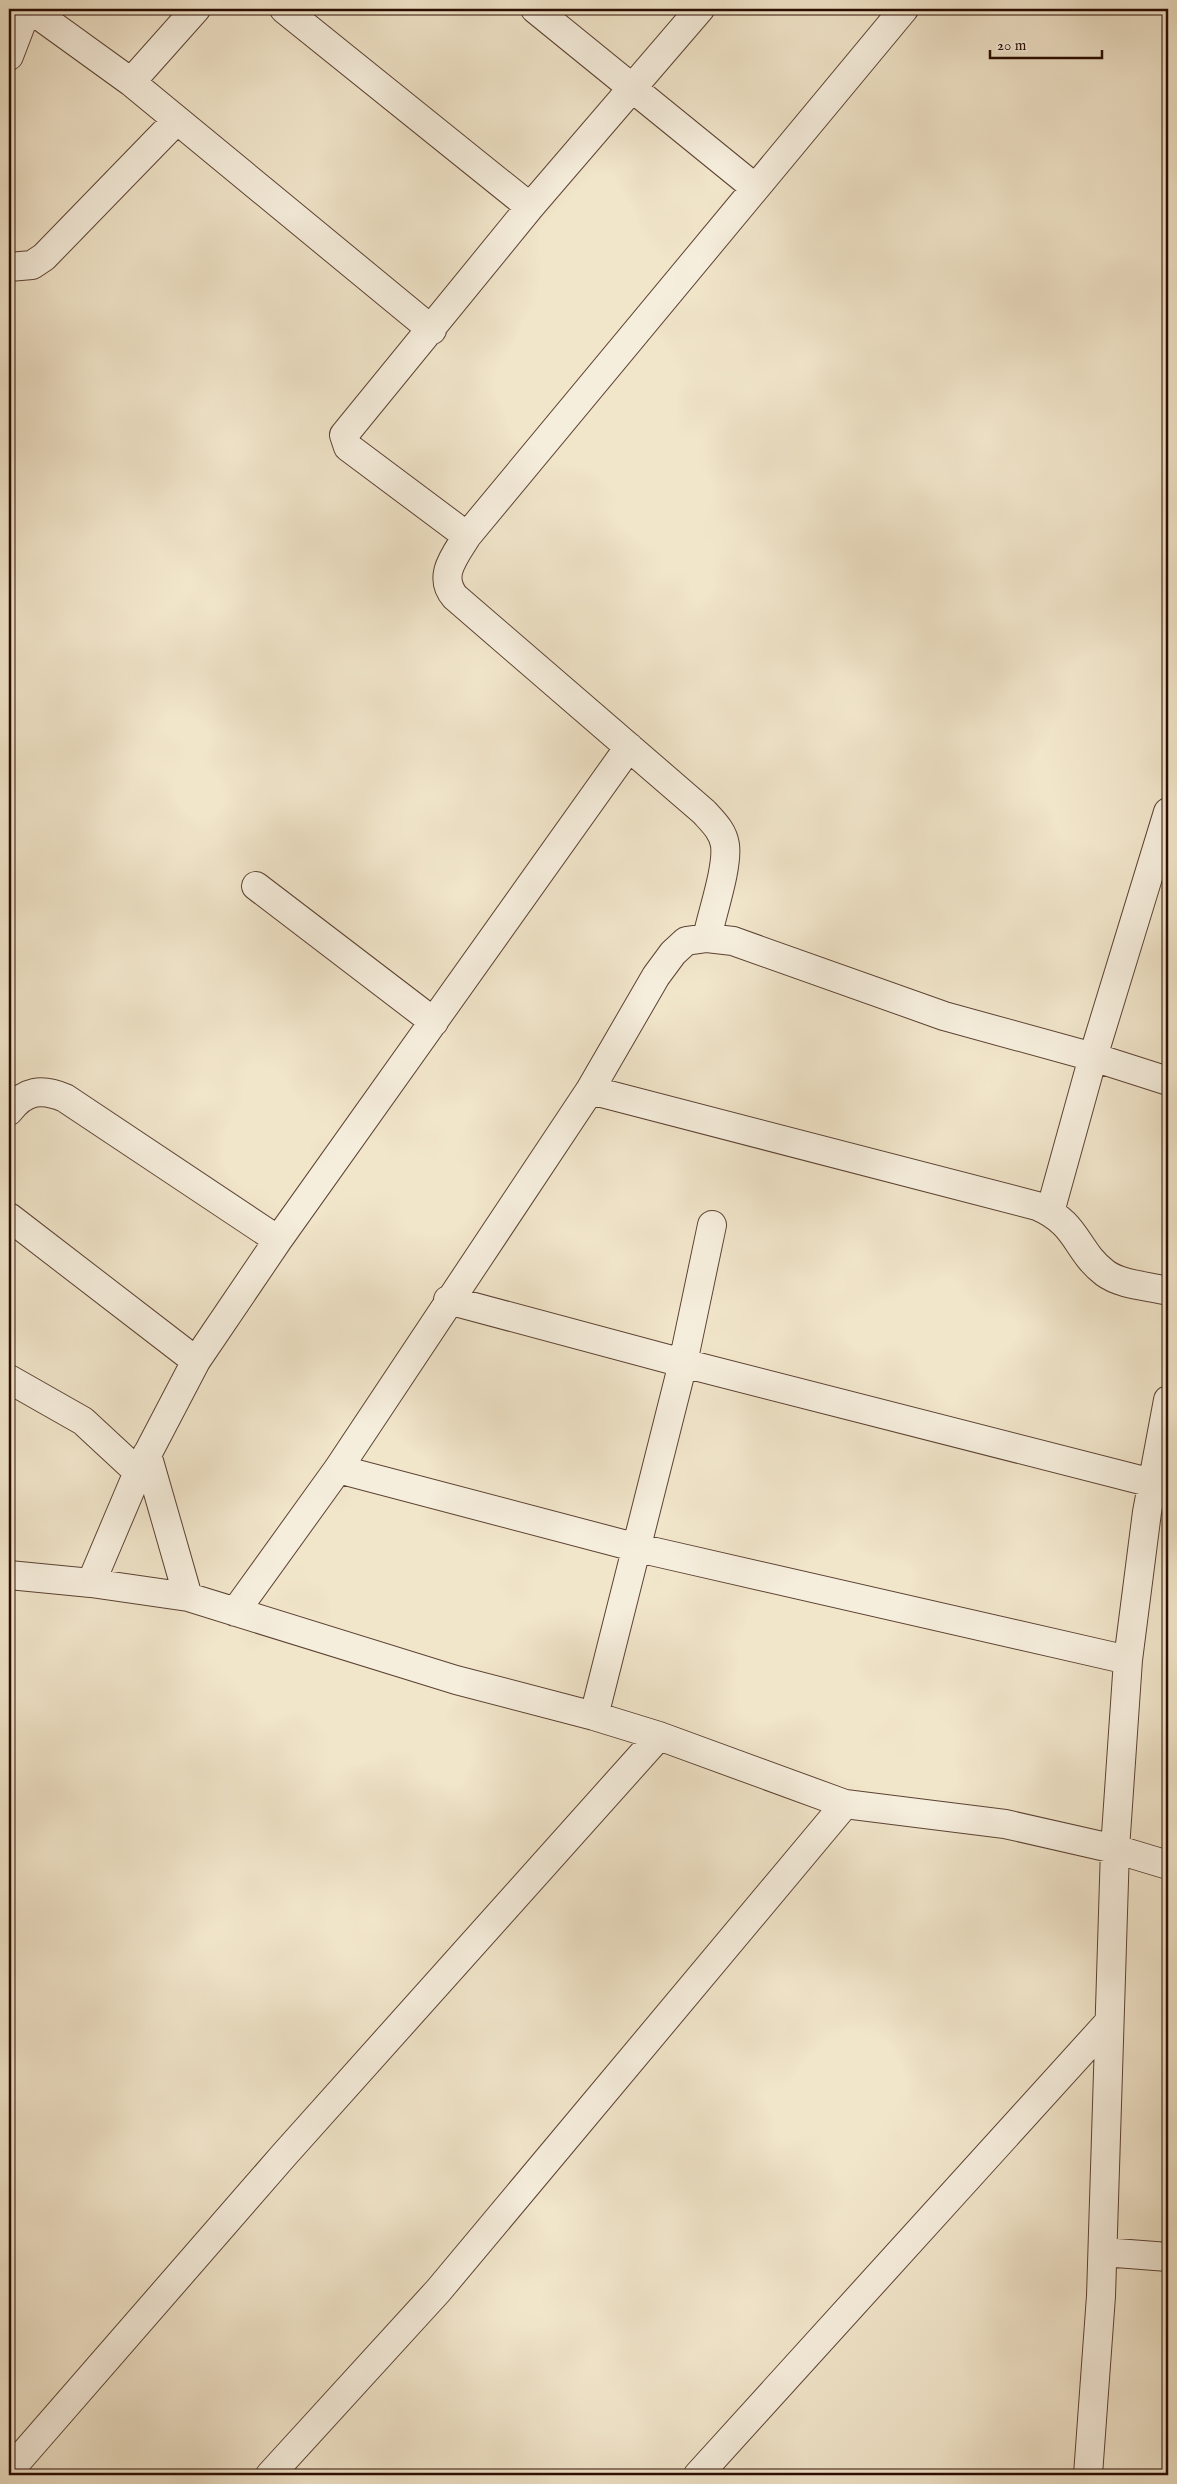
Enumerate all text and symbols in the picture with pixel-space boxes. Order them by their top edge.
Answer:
scale bar [990,28,1102,60]
text: 20 m [997,36,1027,55]

